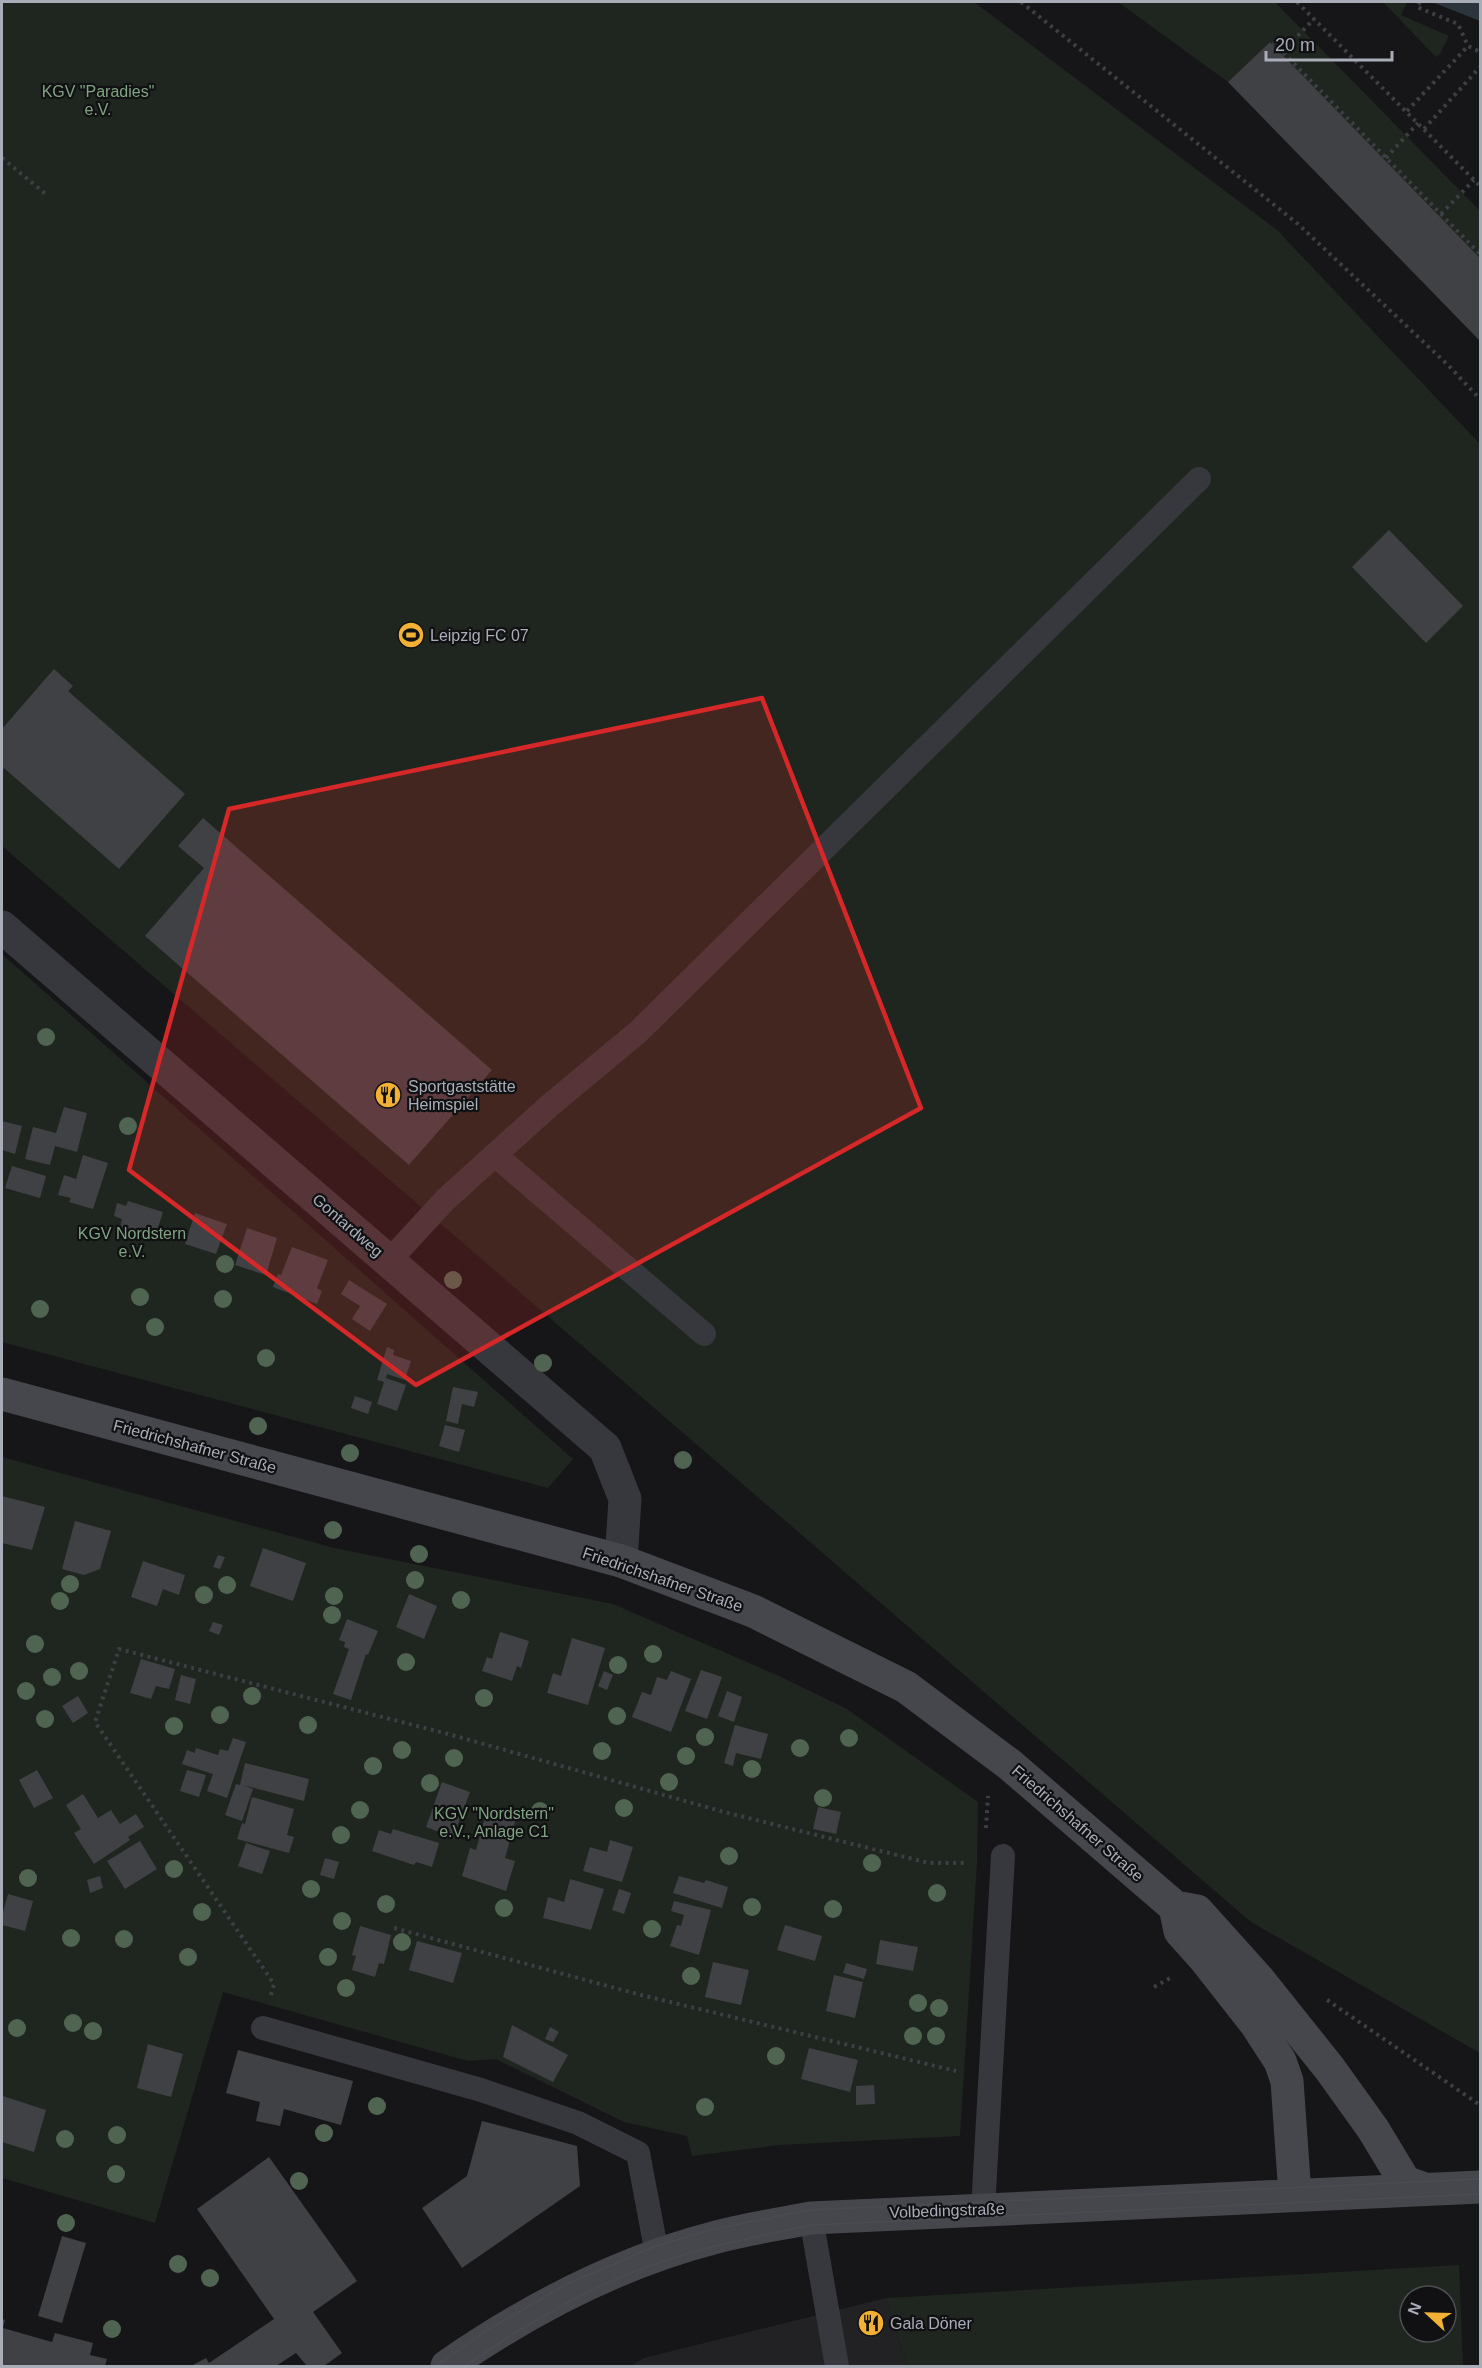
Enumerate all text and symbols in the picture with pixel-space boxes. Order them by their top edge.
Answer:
scale bar [1266,24,1392,62]
text: 20 m [1275,35,1315,55]
park label: KGV "Paradies" e.V. [42,83,154,118]
sports icon: Leipzig FC 07 [396,620,426,650]
place label: Leipzig FC 07 [430,627,529,644]
place label: Sportgaststätte Heimspiel [408,1078,516,1113]
restaurant icon: Sportgaststätte Heimspiel [373,1080,403,1110]
street label: Gontardweg [309,1190,386,1260]
park label: KGV Nordstern e.V. [78,1225,186,1260]
street label: Friedrichshafner Straße [112,1417,278,1476]
street label: Friedrichshafner Straße [581,1544,745,1615]
street label: Friedrichshafner Straße [1009,1762,1147,1885]
park label: KGV "Nordstern" e.V., Anlage C1 [434,1805,554,1840]
street label: Volbedingstraße [889,2200,1005,2221]
north arrow [1398,2284,1458,2344]
text: N [1405,2300,1425,2317]
restaurant icon: Gala Döner [856,2308,886,2338]
place label: Gala Döner [890,2315,972,2332]

